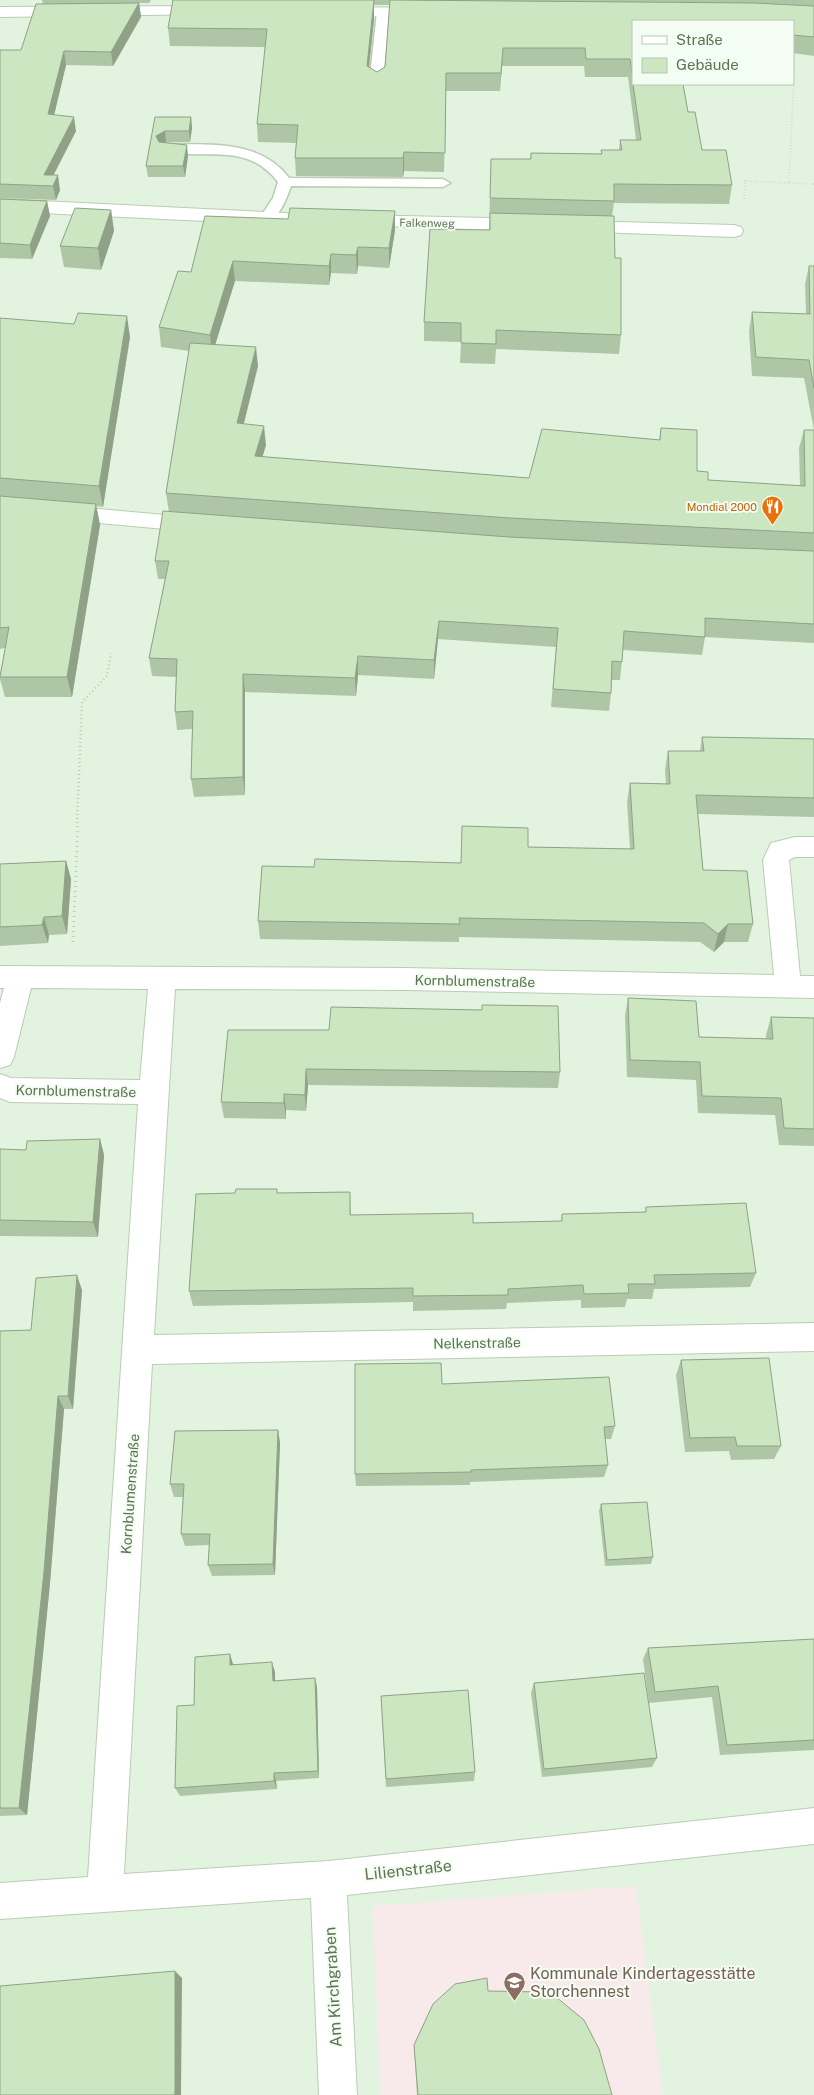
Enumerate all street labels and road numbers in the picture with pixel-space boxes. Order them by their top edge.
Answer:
street label: Falkenweg [399,217,455,229]
street label: Kornblumenstraße [414,972,536,990]
street label: Kornblumenstraße [15,1082,137,1100]
street label: Nelkenstraße [433,1334,521,1352]
street label: Kornblumenstraße [118,1433,142,1555]
street label: Lilienstraße [363,1856,453,1884]
street label: Am Kirchgraben [320,1926,346,2048]

